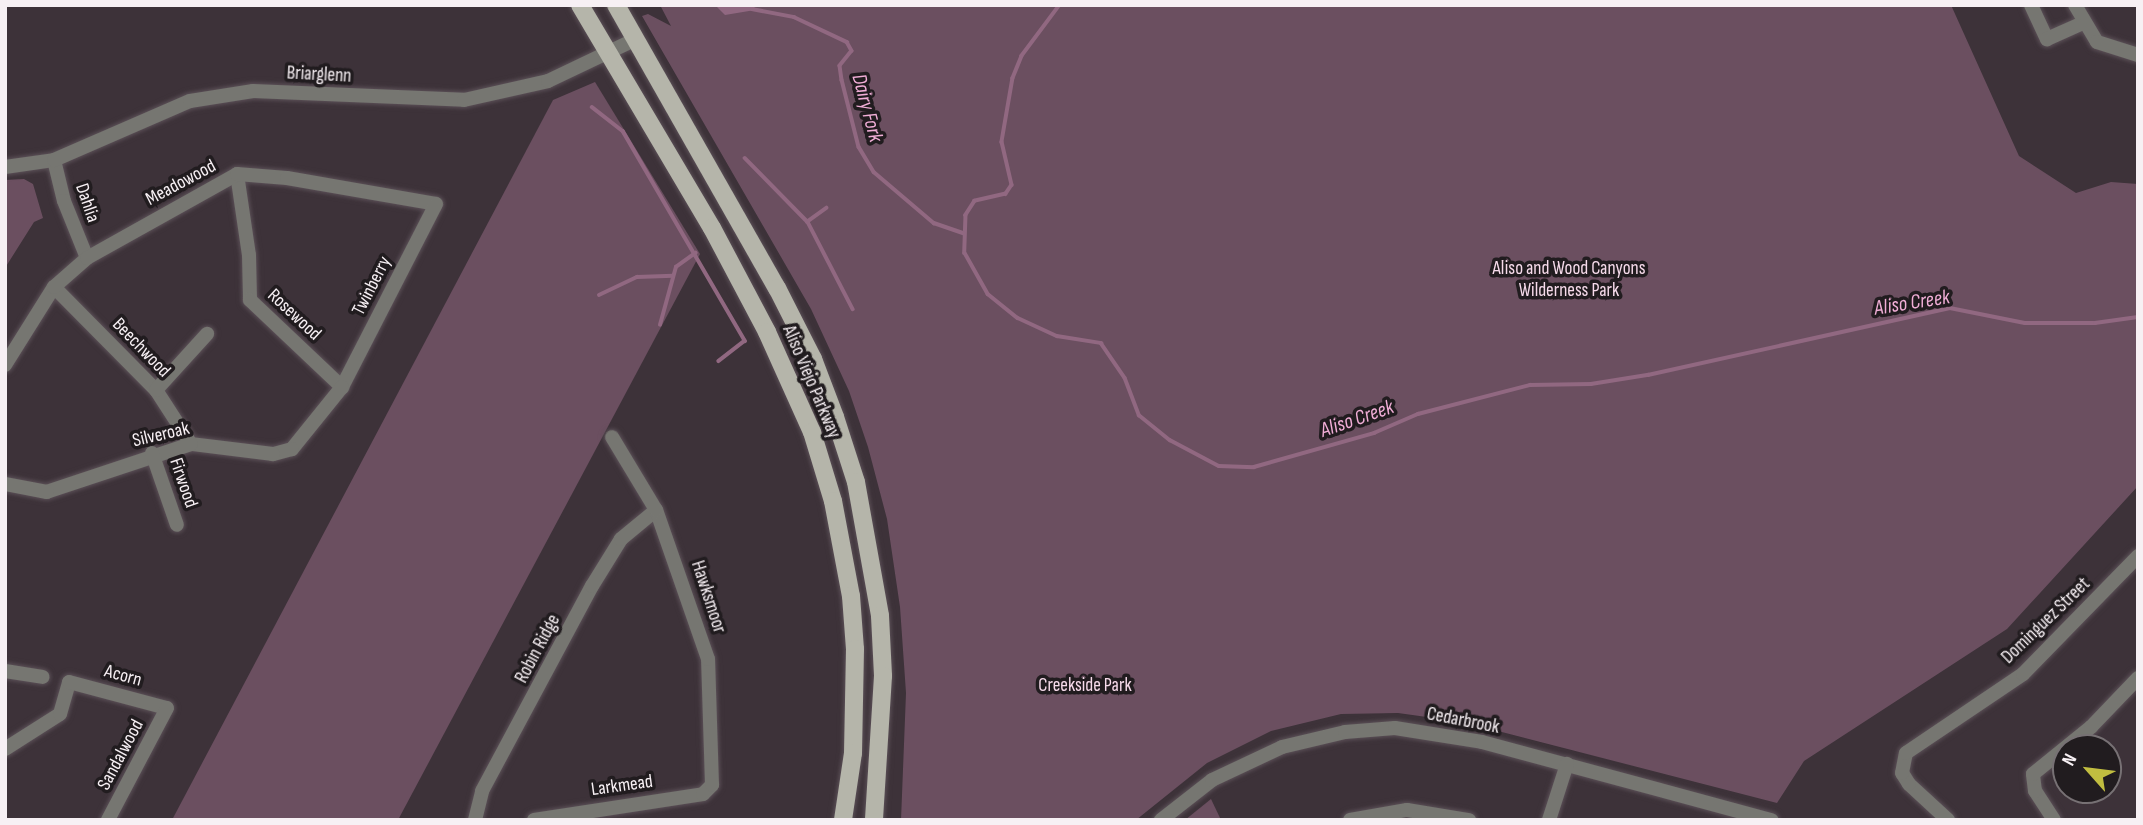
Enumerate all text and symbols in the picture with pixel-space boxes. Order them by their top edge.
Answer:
street label: Briarglenn [286,62,352,88]
water label: Dairy Fork [846,71,888,145]
street label: Meadowood [142,155,220,211]
street label: Dahlia [70,181,104,225]
street label: Twinberry [348,253,396,319]
park label: Aliso and Wood Canyons Wilderness Park [1492,258,1646,302]
street label: Rosewood [262,284,326,346]
water label: Aliso Creek [1872,285,1952,321]
street label: Beechwood [107,314,175,382]
street label: Aliso Viejo Parkway [777,322,845,442]
water label: Aliso Creek [1317,395,1397,443]
street label: Silveroak [130,417,192,453]
street label: Firwood [164,455,202,511]
street label: Hawksmoor [686,558,730,636]
street label: Dominguez Street [1997,573,2095,669]
street label: Robin Ridge [510,611,566,687]
street label: Acorn [102,660,144,692]
park label: Creekside Park [1038,675,1132,697]
street label: Cedarbrook [1425,703,1501,739]
street label: Sandalwood [93,716,149,794]
north arrow [2052,734,2122,804]
text: N [2057,750,2082,770]
street label: Larkmead [590,770,654,802]

